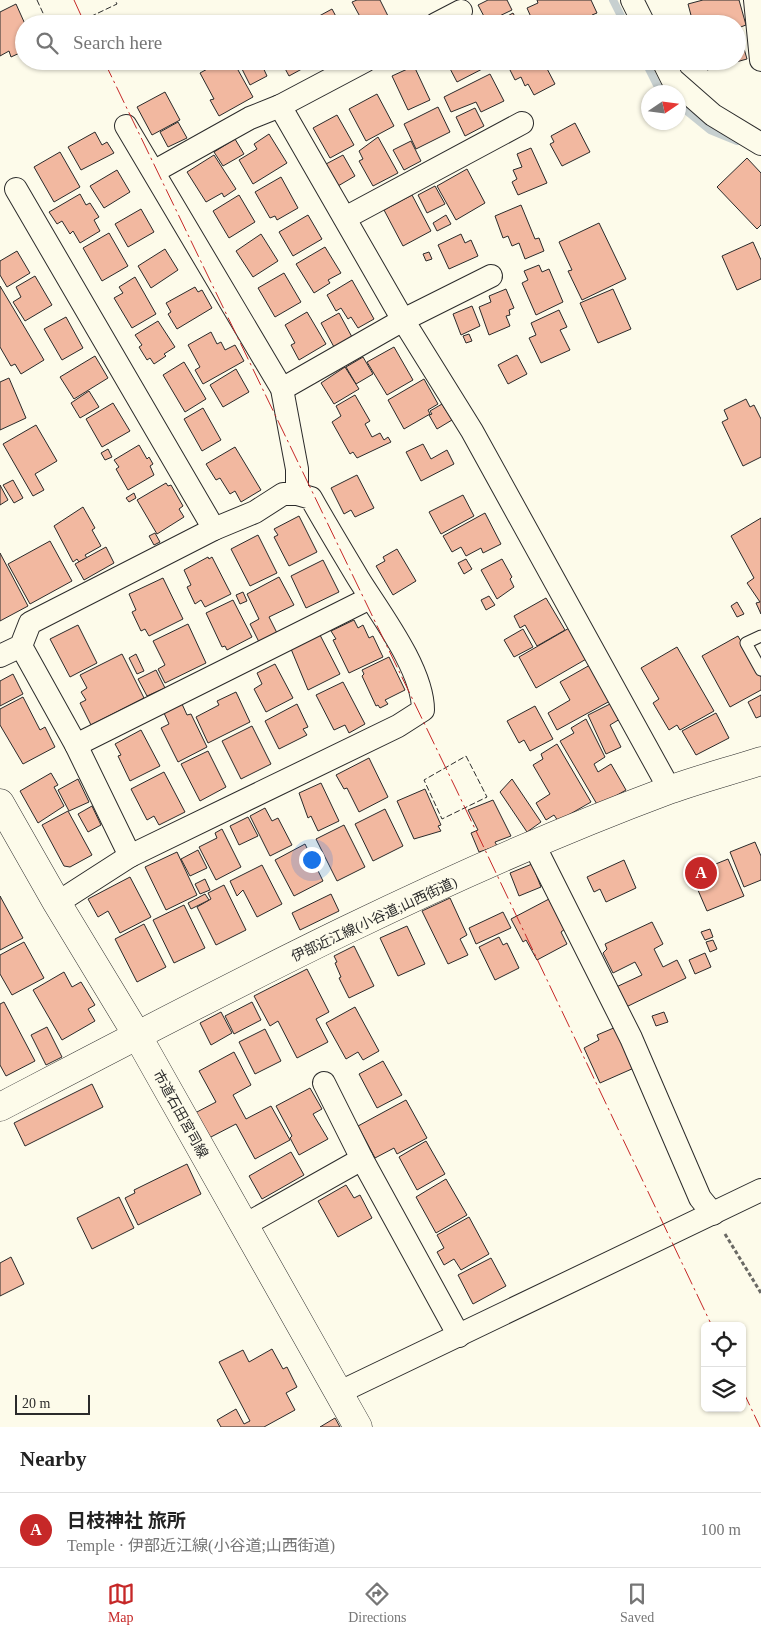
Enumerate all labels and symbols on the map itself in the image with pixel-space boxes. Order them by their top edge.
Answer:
north arrow [641,85,686,130]
your location [299,847,325,873]
pin: A [685,854,717,892]
street label: 伊部近江線(小谷道;山西街道) [289,874,460,965]
street label: 市道石田宮司線 [150,1068,211,1161]
scale bar [15,1392,90,1415]

